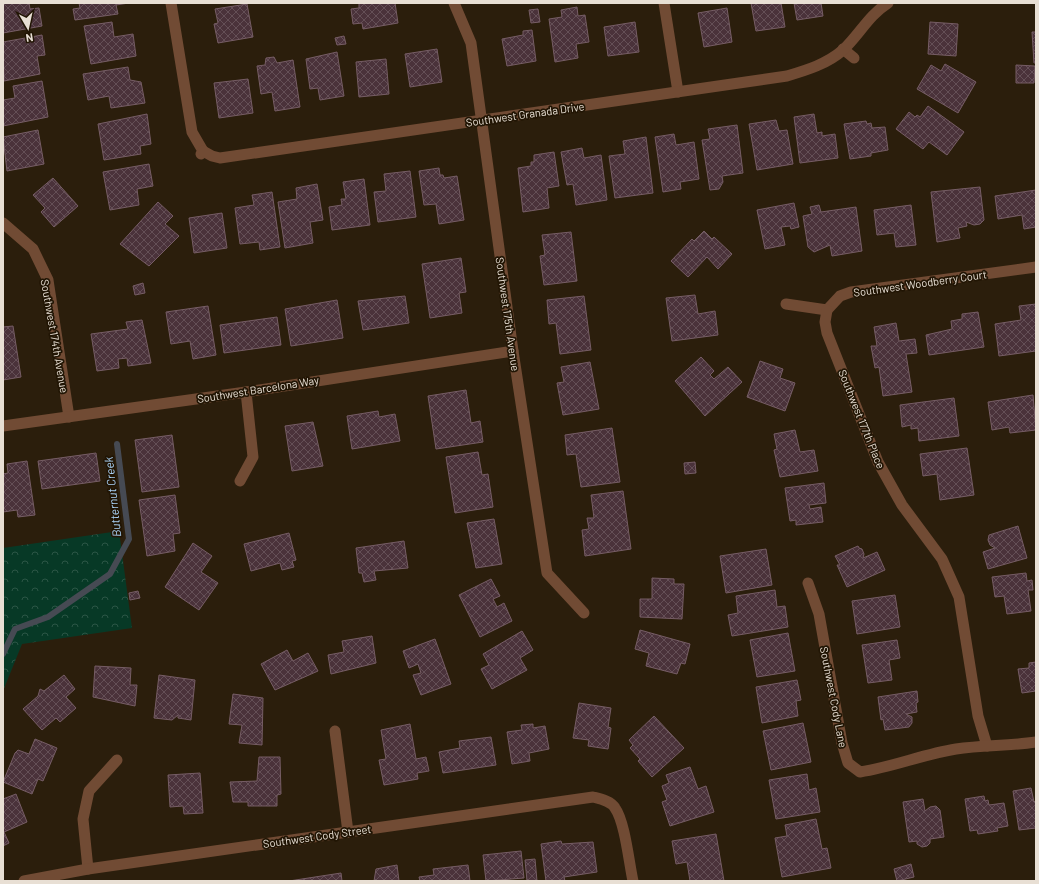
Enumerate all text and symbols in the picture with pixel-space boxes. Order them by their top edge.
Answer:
north arrow [8,8,48,48]
text: N [25,31,34,45]
street label: Southwest Granada Drive [465,99,585,129]
street label: Southwest 175th Avenue [494,256,522,372]
street label: Southwest Woodberry Court [853,267,987,299]
street label: Southwest 174th Avenue [39,278,71,394]
street label: Southwest 177th Place [836,368,888,471]
street label: Southwest Barcelona Way [196,373,320,405]
water label: Butternut Creek [101,456,123,538]
street label: Southwest Cody Lane [818,645,850,749]
street label: Southwest Cody Street [262,822,372,850]

